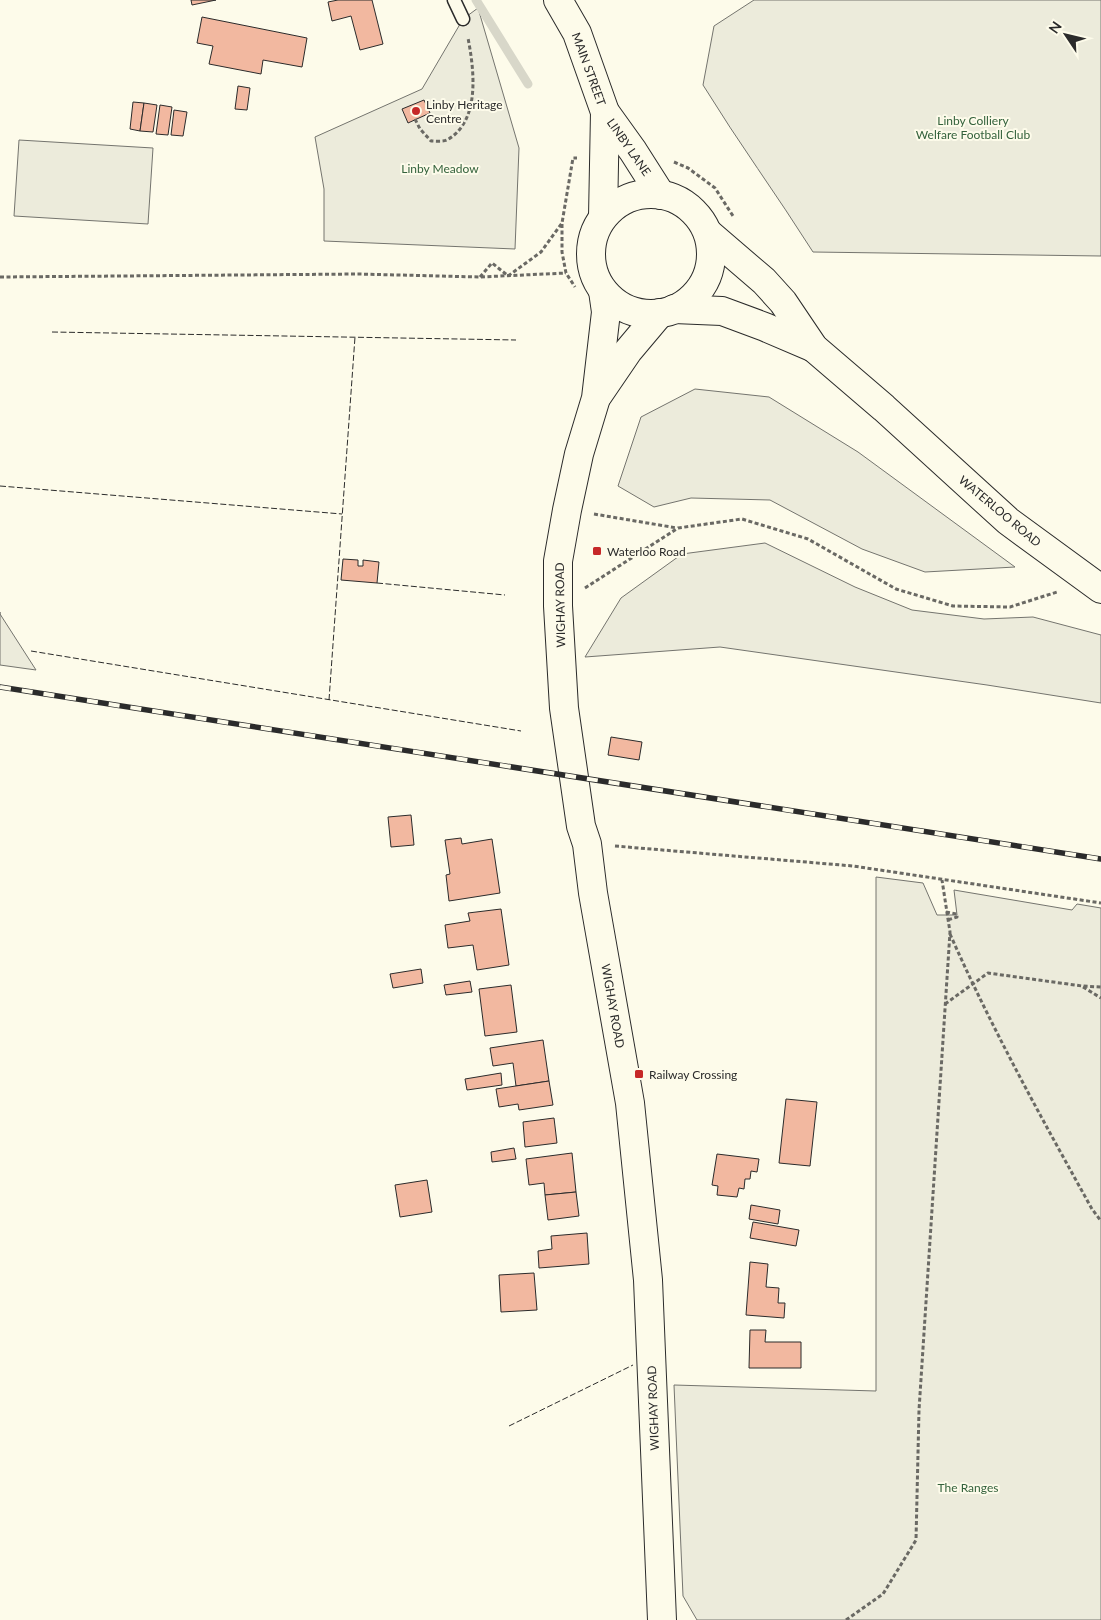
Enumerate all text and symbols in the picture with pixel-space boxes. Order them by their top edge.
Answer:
north arrow [1041,10,1091,60]
text: N [1045,18,1065,37]
street label: MAIN STREET [569,30,609,108]
place label: Linby Heritage Centre [426,97,503,126]
marker: Linby Heritage Centre [410,105,422,117]
park label: Linby Colliery Welfare Football Club [916,113,1030,142]
street label: LINBY LANE [604,115,654,179]
park label: Linby Meadow [401,161,479,176]
street label: WATERLOO ROAD [956,472,1044,550]
place label: Waterloo Road [607,544,686,559]
marker: Waterloo Road [591,545,603,557]
street label: WIGHAY ROAD [552,562,568,648]
street label: WIGHAY ROAD [598,963,628,1049]
place label: Railway Crossing [649,1067,737,1082]
marker: Railway Crossing [633,1068,645,1080]
street label: WIGHAY ROAD [644,1365,662,1451]
park label: The Ranges [938,1480,998,1495]

